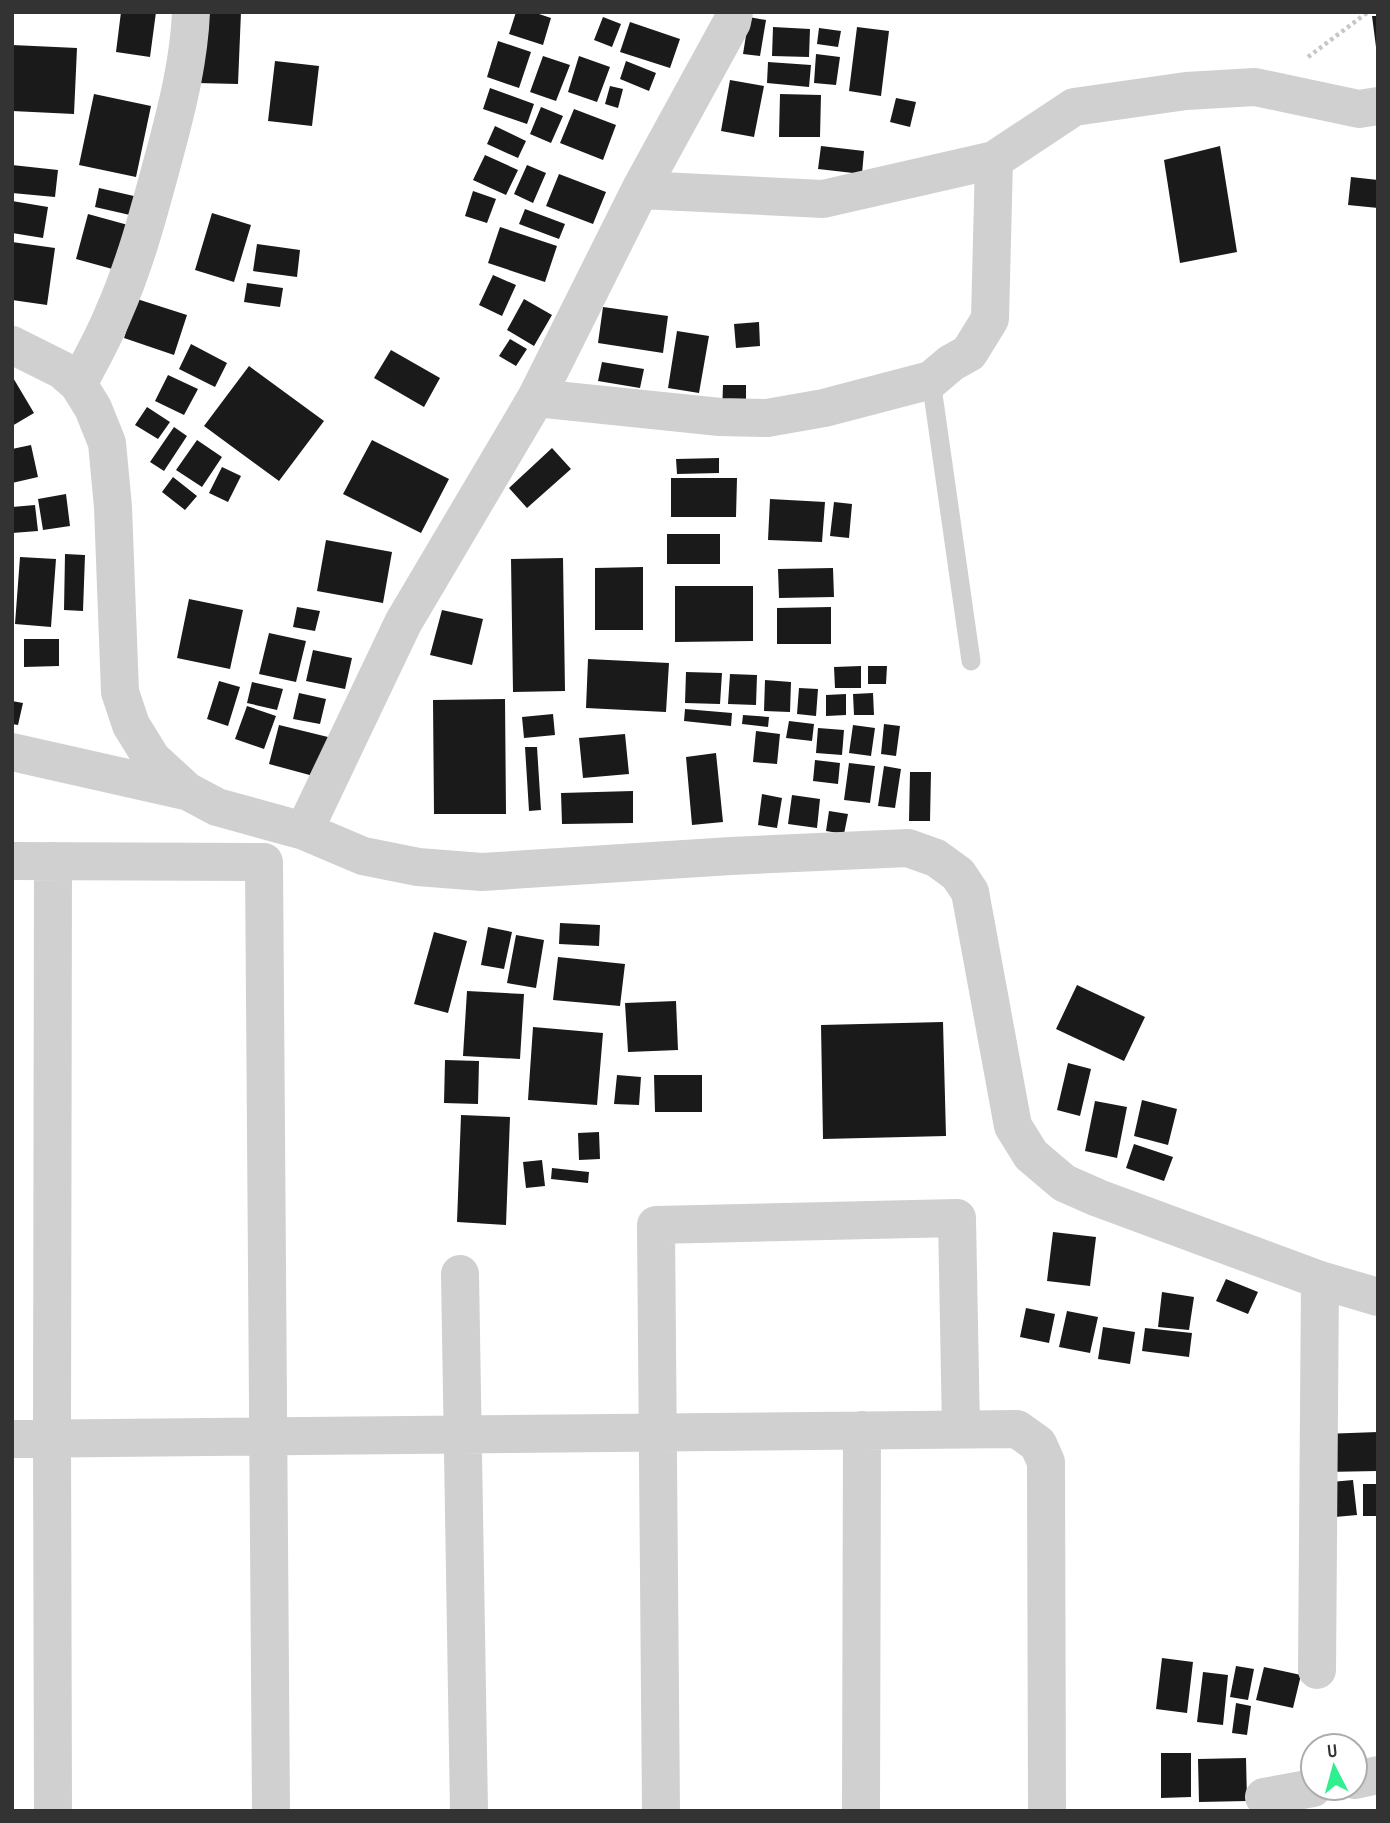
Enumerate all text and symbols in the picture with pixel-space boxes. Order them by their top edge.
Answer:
north arrow [1299,1732,1369,1802]
text: U [1326,1740,1339,1764]

